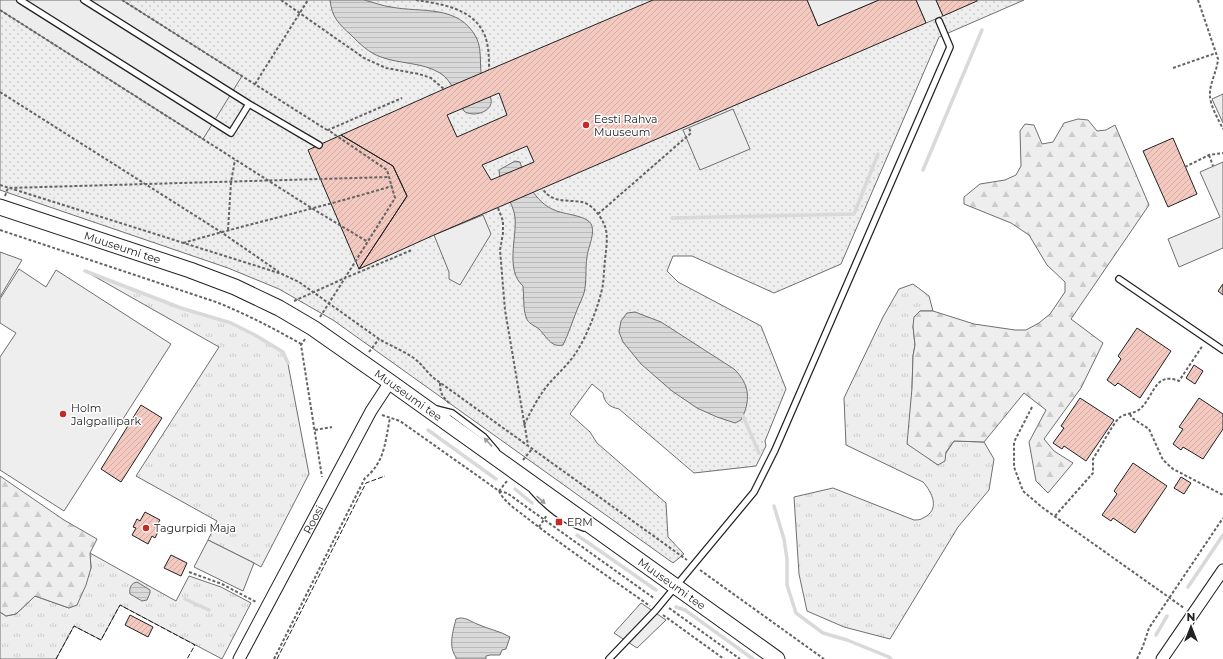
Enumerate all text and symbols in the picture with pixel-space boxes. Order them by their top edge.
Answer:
place label: Eesti Rahva Muuseum [594,112,658,139]
marker: Eesti Rahva Muuseum [581,120,591,130]
street label: Muuseumi tee [82,228,163,267]
street label: Muuseumi tee [372,366,445,424]
place label: Holm Jalgpallipark [70,401,142,428]
marker: Holm Jalgpallipark [58,409,68,419]
one-way arrow [484,437,493,447]
one-way arrow [536,495,546,504]
street label: Roosi [300,503,327,536]
place label: ERM [567,515,593,529]
marker: ERM [554,517,564,527]
place label: Tagurpidi Maja [154,521,236,535]
marker: Tagurpidi Maja [141,523,151,533]
street label: Muuseumi tee [635,555,709,613]
north arrow [1171,607,1211,647]
text: N [1187,610,1195,624]

